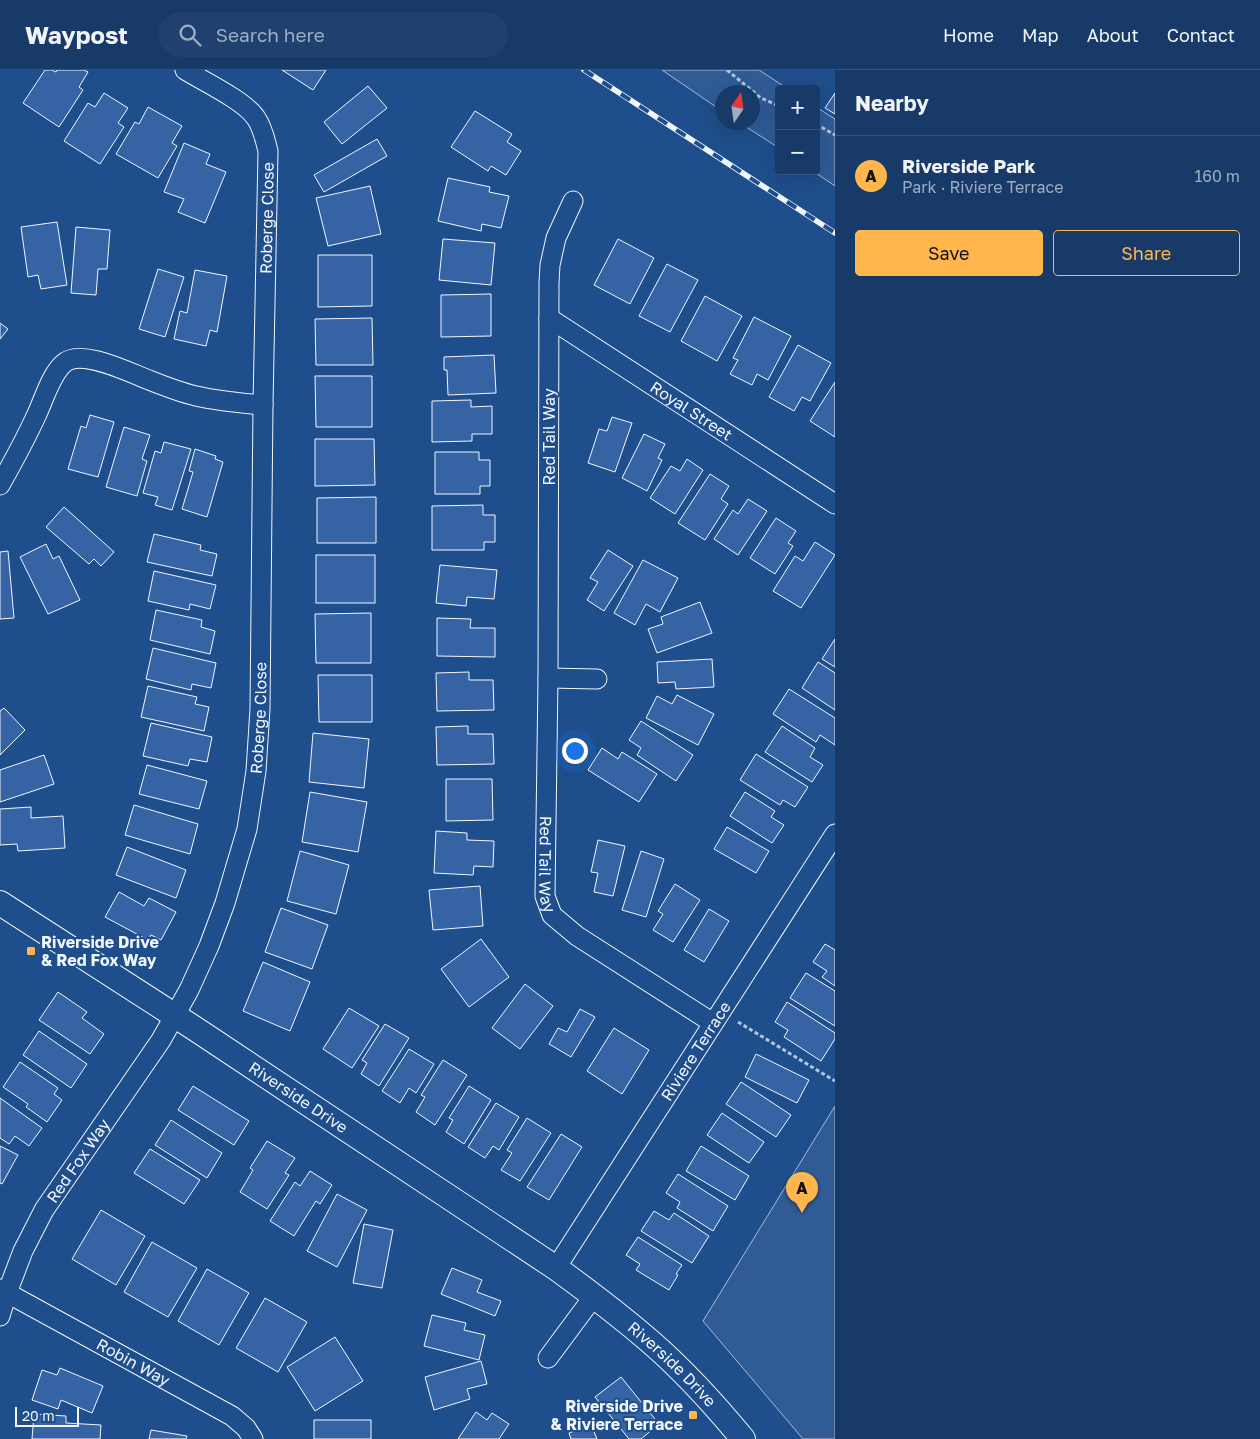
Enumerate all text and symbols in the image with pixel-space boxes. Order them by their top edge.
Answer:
search box [158,12,508,57]
text: Waypost [25,20,128,49]
icon: search [176,21,204,49]
text: Search here [216,23,325,46]
text: Home [943,24,994,46]
text: Map [1022,24,1059,46]
text: About [1087,24,1139,46]
text: Contact [1167,24,1235,46]
north arrow [715,85,760,130]
map controls [775,85,820,175]
button: + [775,85,820,130]
text: Nearby [855,90,929,116]
button: − [775,130,820,175]
text: Riverside Park [902,154,1035,177]
street label: Roberge Close [256,162,278,274]
text: A [865,166,877,186]
text: 160 m [1194,166,1240,186]
text: Park · Riviere Terrace [902,177,1064,197]
button: Save [855,230,1043,276]
button: Share [1053,230,1240,276]
street label: Royal Street [647,377,736,445]
street label: Red Tail Way [539,388,559,486]
street label: Roberge Close [246,662,270,774]
your location [562,738,588,764]
street label: Red Tail Way [535,816,560,916]
place label: Riverside Drive & Red Fox Way [41,932,159,970]
marker: Riverside Drive & Red Fox Way [25,945,37,957]
street label: Riviere Terrace [656,997,735,1104]
street label: Riverside Drive [245,1057,352,1137]
street label: Red Fox Way [42,1115,114,1207]
pin: A [786,1172,818,1213]
street label: Riverside Drive [624,1317,721,1411]
street label: Robin Way [93,1334,174,1390]
place label: Riverside Drive & Riviere Terrace [551,1396,683,1434]
scale bar [15,1404,79,1427]
text: 20 m [22,1407,55,1424]
marker: Riverside Drive & Riviere Terrace [687,1409,699,1421]

